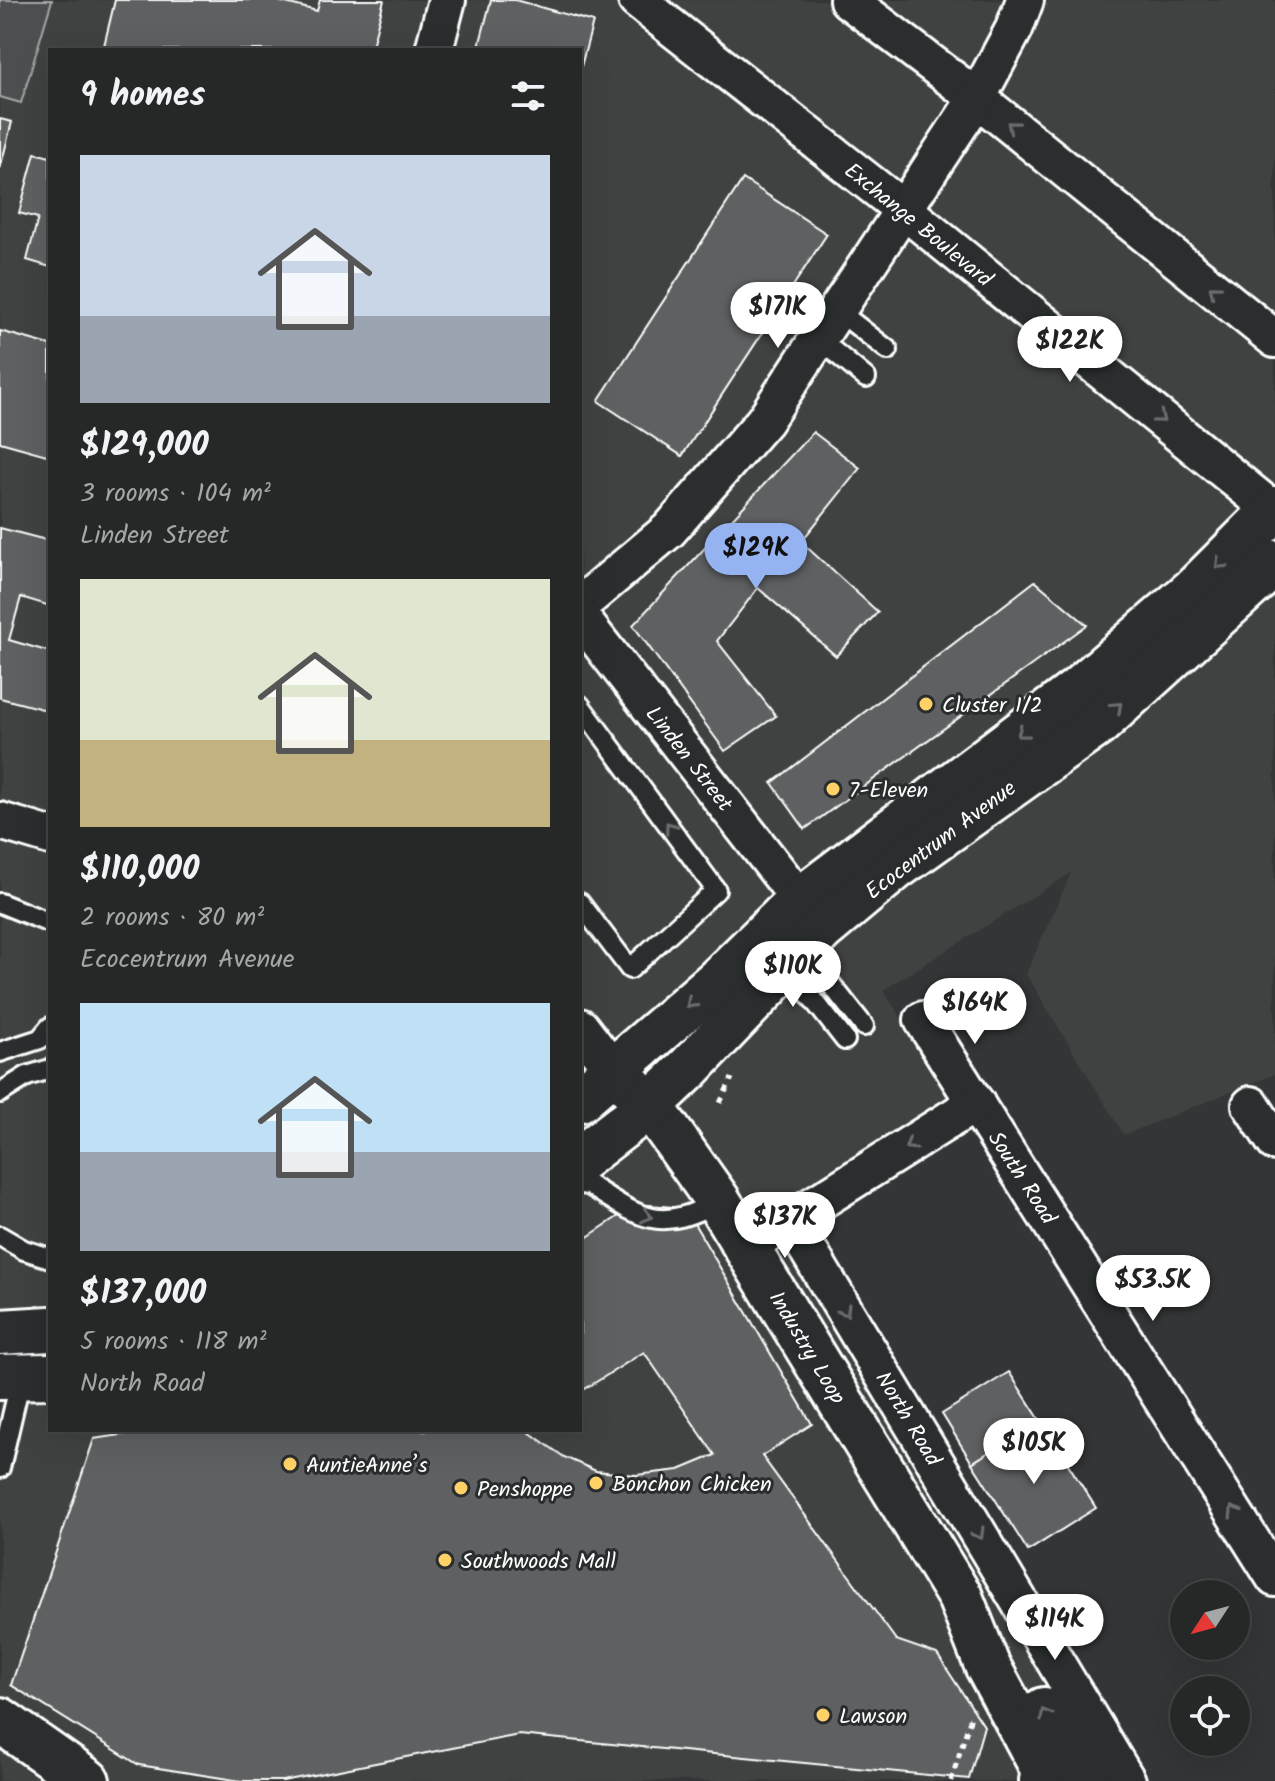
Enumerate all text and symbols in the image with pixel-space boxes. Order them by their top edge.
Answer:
text: 9 homes [80,69,205,123]
icon: filters [506,74,550,118]
one-way arrow [1006,122,1021,136]
street label: Exchange Boulevard [835,155,1000,298]
icon: home [243,207,387,351]
pin: $171K [722,282,834,350]
one-way arrow [1209,285,1223,300]
text: $171K [748,287,808,329]
pin: $122K [1014,316,1126,384]
text: $122K [1035,321,1105,363]
one-way arrow [1150,408,1165,423]
text: $129,000 [80,419,209,473]
text: 3 rooms · 104 m² [80,473,271,515]
text: Linden Street [80,515,229,557]
pin: $129K [700,523,812,591]
text: $129K [722,528,790,570]
one-way arrow [1215,555,1229,569]
icon: home [243,631,387,775]
place label: Cluster 1/2 [942,689,1043,724]
marker: Cluster 1/2 [917,695,935,713]
street label: Linden Street [635,699,741,820]
one-way arrow [1107,702,1122,717]
one-way arrow [1016,723,1031,737]
street label: Ecocentrum Avenue [858,772,1025,910]
place label: 7-Eleven [849,774,928,809]
marker: 7-Eleven [824,780,842,798]
one-way arrow [665,821,680,835]
text: $110,000 [80,843,199,897]
text: 2 rooms · 80 m² [80,897,264,939]
text: Ecocentrum Avenue [80,939,295,981]
pin: $110K [737,941,849,1009]
text: $110K [763,946,823,988]
pin: $164K [919,978,1031,1046]
text: $164K [941,983,1009,1025]
one-way arrow [686,993,701,1008]
icon: home [243,1055,387,1199]
street label: South Road [978,1125,1065,1233]
one-way arrow [904,1135,919,1150]
pin: $137K [729,1192,841,1260]
text: $137K [752,1197,818,1239]
one-way arrow [640,1207,653,1224]
pin: $53.5K [1088,1255,1218,1323]
text: $53.5K [1114,1260,1192,1302]
text: $137,000 [80,1267,206,1321]
street label: Industry Loop [758,1285,854,1412]
one-way arrow [835,1302,851,1317]
text: 5 rooms · 118 m² [80,1321,266,1363]
text: North Road [80,1363,205,1405]
street label: North Road [865,1365,950,1474]
pin: $105K [978,1418,1090,1486]
text: $105K [1001,1423,1067,1465]
place label: AuntieAnne’s [306,1449,428,1484]
marker: AuntieAnne’s [281,1455,299,1473]
place label: Bonchon Chicken [612,1468,772,1503]
place label: Penshoppe [477,1473,573,1508]
marker: Bonchon Chicken [587,1474,605,1492]
marker: Penshoppe [452,1479,470,1497]
one-way arrow [1228,1505,1244,1520]
one-way arrow [969,1525,984,1540]
place label: Southwoods Mall [461,1545,617,1580]
marker: Southwoods Mall [436,1551,454,1569]
north arrow [1170,1580,1250,1660]
map controls [1170,1580,1250,1756]
pin: $114K [999,1594,1111,1662]
text: $114K [1025,1599,1085,1641]
button: locate [1170,1676,1250,1756]
place label: Lawson [839,1700,907,1735]
marker: Lawson [814,1706,832,1724]
one-way arrow [1039,1708,1055,1722]

